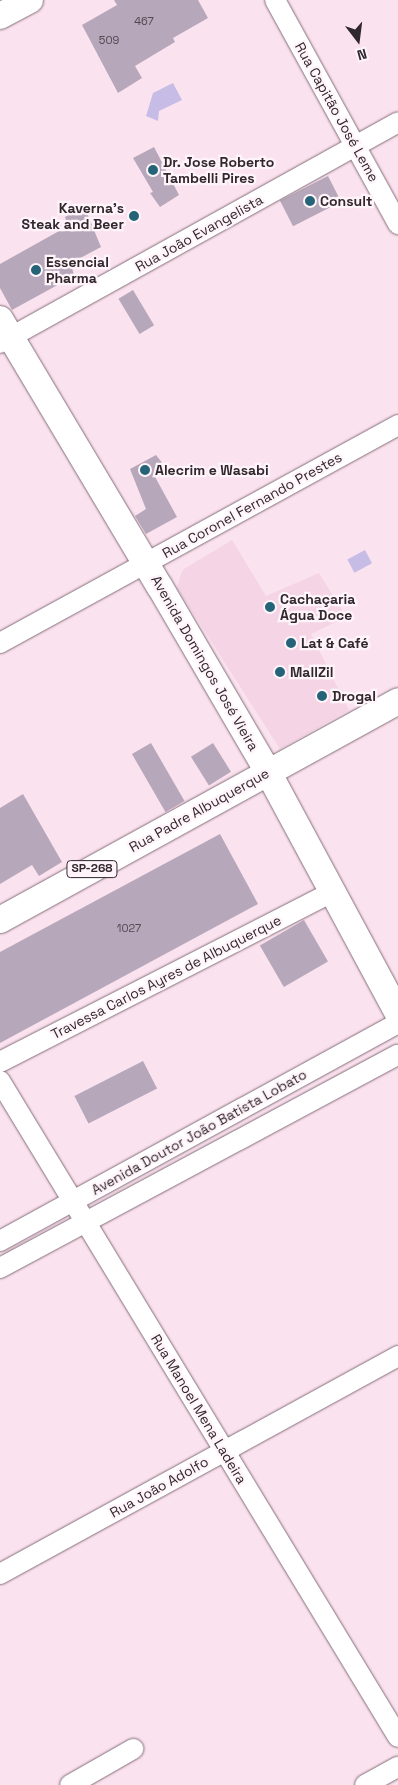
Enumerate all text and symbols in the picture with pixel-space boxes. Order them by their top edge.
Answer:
house number: 467 [134,14,154,28]
north arrow [333,15,383,65]
house number: 509 [99,33,119,47]
street label: Rua Capitão José Leme [292,39,382,185]
text: N [355,45,369,64]
place label: Dr. Jose Roberto Tambelli Pires [163,154,275,186]
marker: Dr. Jose Roberto Tambelli Pires [147,164,159,176]
street label: Rua João Evangelista [132,191,266,275]
place label: Consult [320,193,372,209]
marker: Consult [304,195,316,207]
place label: Kaverna's Steak and Beer [22,200,124,232]
marker: Kaverna's Steak and Beer [128,210,140,222]
place label: Essencial Pharma [46,254,109,286]
marker: Essencial Pharma [30,264,42,276]
street label: Rua Coronel Fernando Prestes [159,449,345,561]
place label: Alecrim e Wasabi [155,462,269,478]
marker: Alecrim e Wasabi [139,464,151,476]
street label: Avenida Domingos José Vieira [148,572,262,754]
place label: Cachaçaria Água Doce [280,591,355,624]
marker: Cachaçaria Água Doce [264,601,276,613]
place label: Lat & Café [301,635,369,651]
marker: Lat & Café [285,637,297,649]
place label: MallZil [290,664,333,680]
marker: MallZil [274,666,286,678]
place label: Drogal [332,688,376,704]
marker: Drogal [316,690,328,702]
street label: Rua Padre Albuquerque [126,764,272,856]
road number: SP-268 [66,860,118,879]
street label: Travessa Carlos Ayres de Albuquerque [48,911,284,1043]
house number: 1027 [117,921,141,935]
street label: Avenida Doutor João Batista Lobato [88,1066,310,1198]
street label: Rua Manoel Mena Ladeira [148,1331,250,1487]
street label: Rua João Adolfo [107,1453,211,1521]

